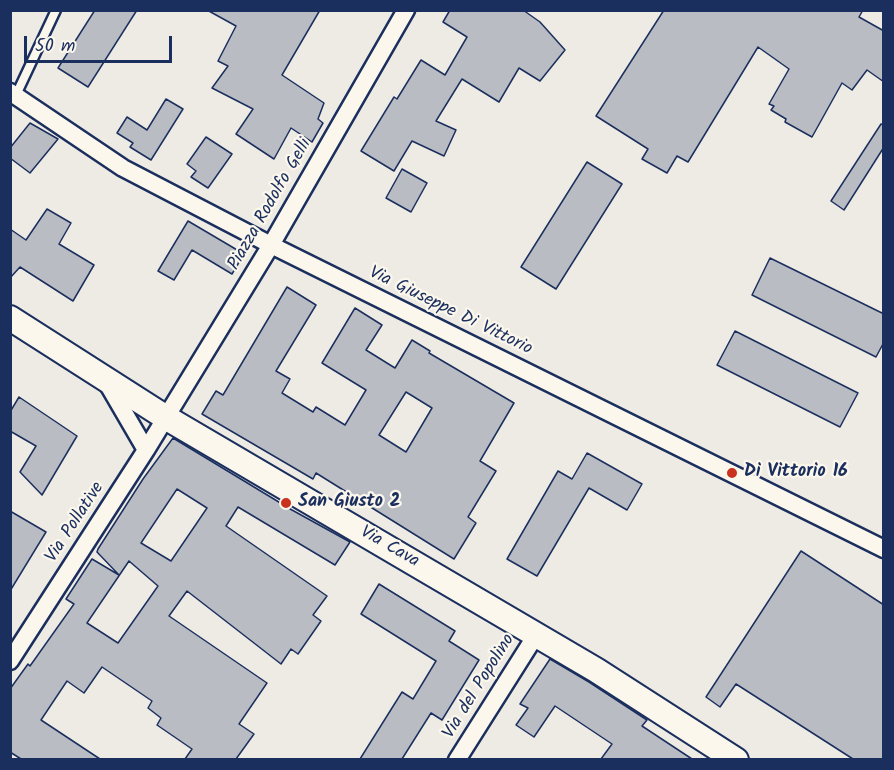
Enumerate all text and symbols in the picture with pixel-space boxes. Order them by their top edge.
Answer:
scale bar [27,24,176,62]
text: 50 m [35,32,75,61]
street label: Piazza Rodolfo Gelli [225,135,317,275]
street label: Via Giuseppe Di Vittorio [365,263,535,361]
place label: Di Vittorio 16 [744,462,848,484]
marker: Di Vittorio 16 [725,466,739,480]
street label: Via Pollative [42,479,110,567]
place label: San Giusto 2 [298,492,400,514]
marker: San Giusto 2 [279,496,293,510]
street label: Via Cava [356,522,422,574]
street label: Via del Popolino [439,631,521,743]

